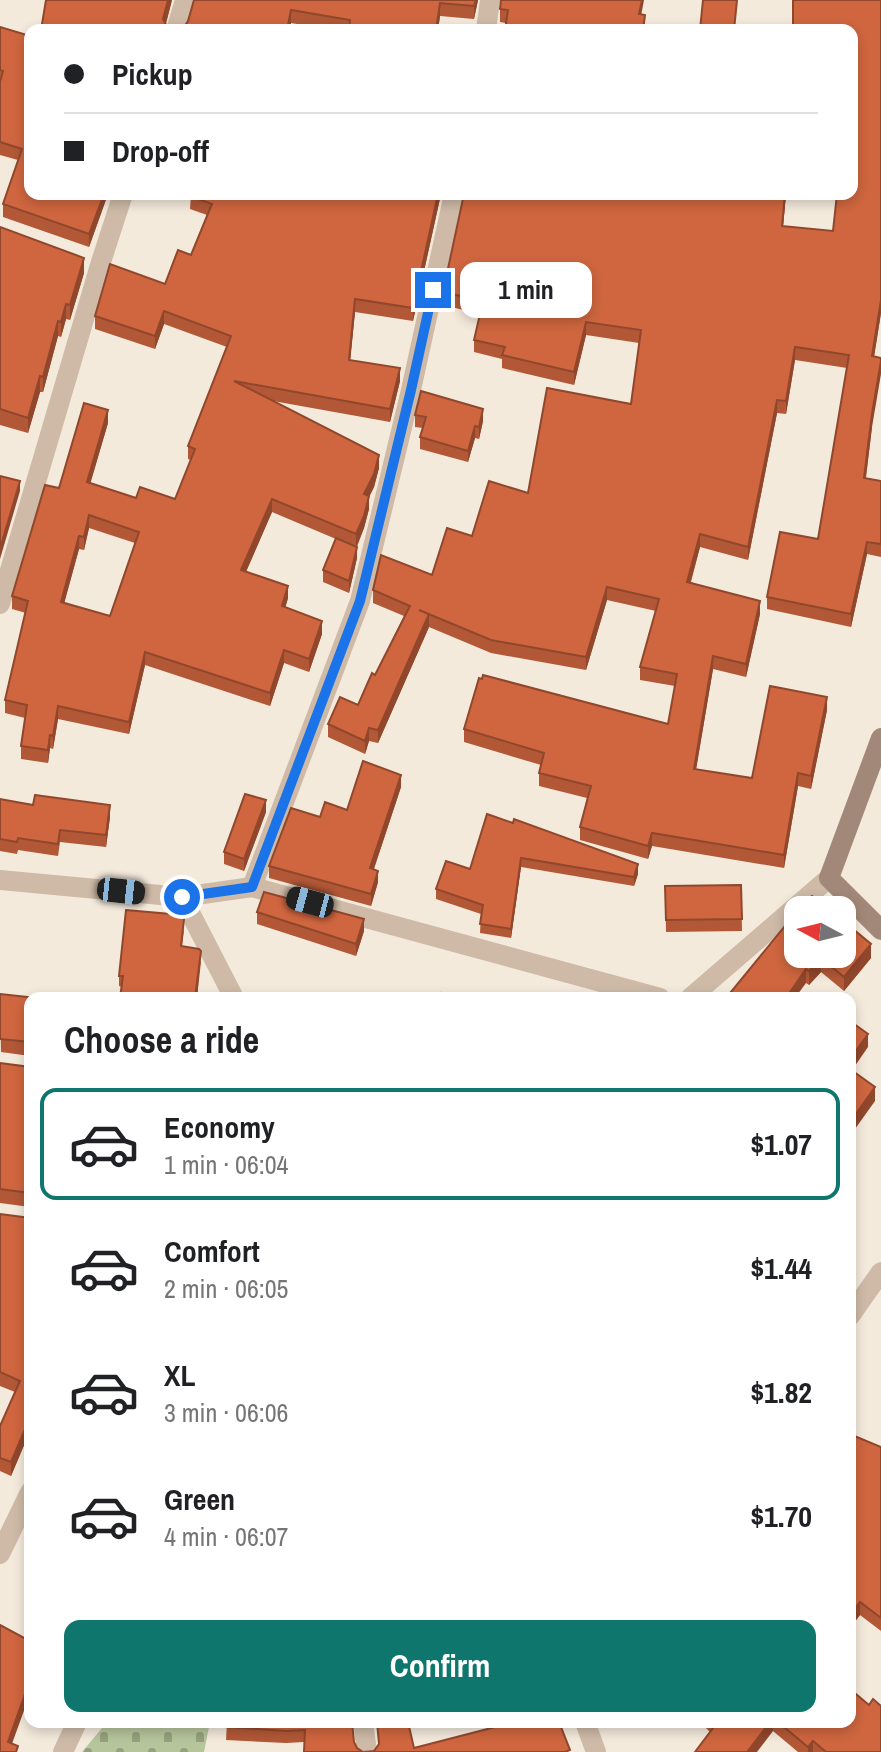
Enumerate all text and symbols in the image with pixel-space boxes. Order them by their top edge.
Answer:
text: Pickup [112,54,193,94]
text: Drop-off [112,131,209,171]
callout: 1 min [461,262,593,318]
route end [415,272,451,308]
text: 1 min [498,272,554,307]
car [96,877,146,905]
route start [164,879,200,915]
car [284,884,336,920]
north arrow [784,896,856,968]
map controls [784,896,856,968]
text: Choose a ride [64,1016,259,1064]
text: Economy [164,1107,275,1147]
icon: car [68,1108,140,1180]
text: $1.07 [750,1124,812,1164]
text: 1 min · 06:04 [164,1147,288,1182]
text: Comfort [164,1231,260,1271]
icon: car [68,1232,140,1304]
text: $1.44 [750,1248,812,1288]
text: 2 min · 06:05 [164,1271,288,1306]
text: XL [164,1355,195,1395]
icon: car [68,1356,140,1428]
text: $1.82 [750,1372,812,1412]
text: 3 min · 06:06 [164,1395,288,1430]
text: Green [164,1479,235,1519]
icon: car [68,1480,140,1552]
text: $1.70 [750,1496,812,1536]
text: 4 min · 06:07 [164,1519,288,1554]
button: Confirm [64,1620,816,1712]

